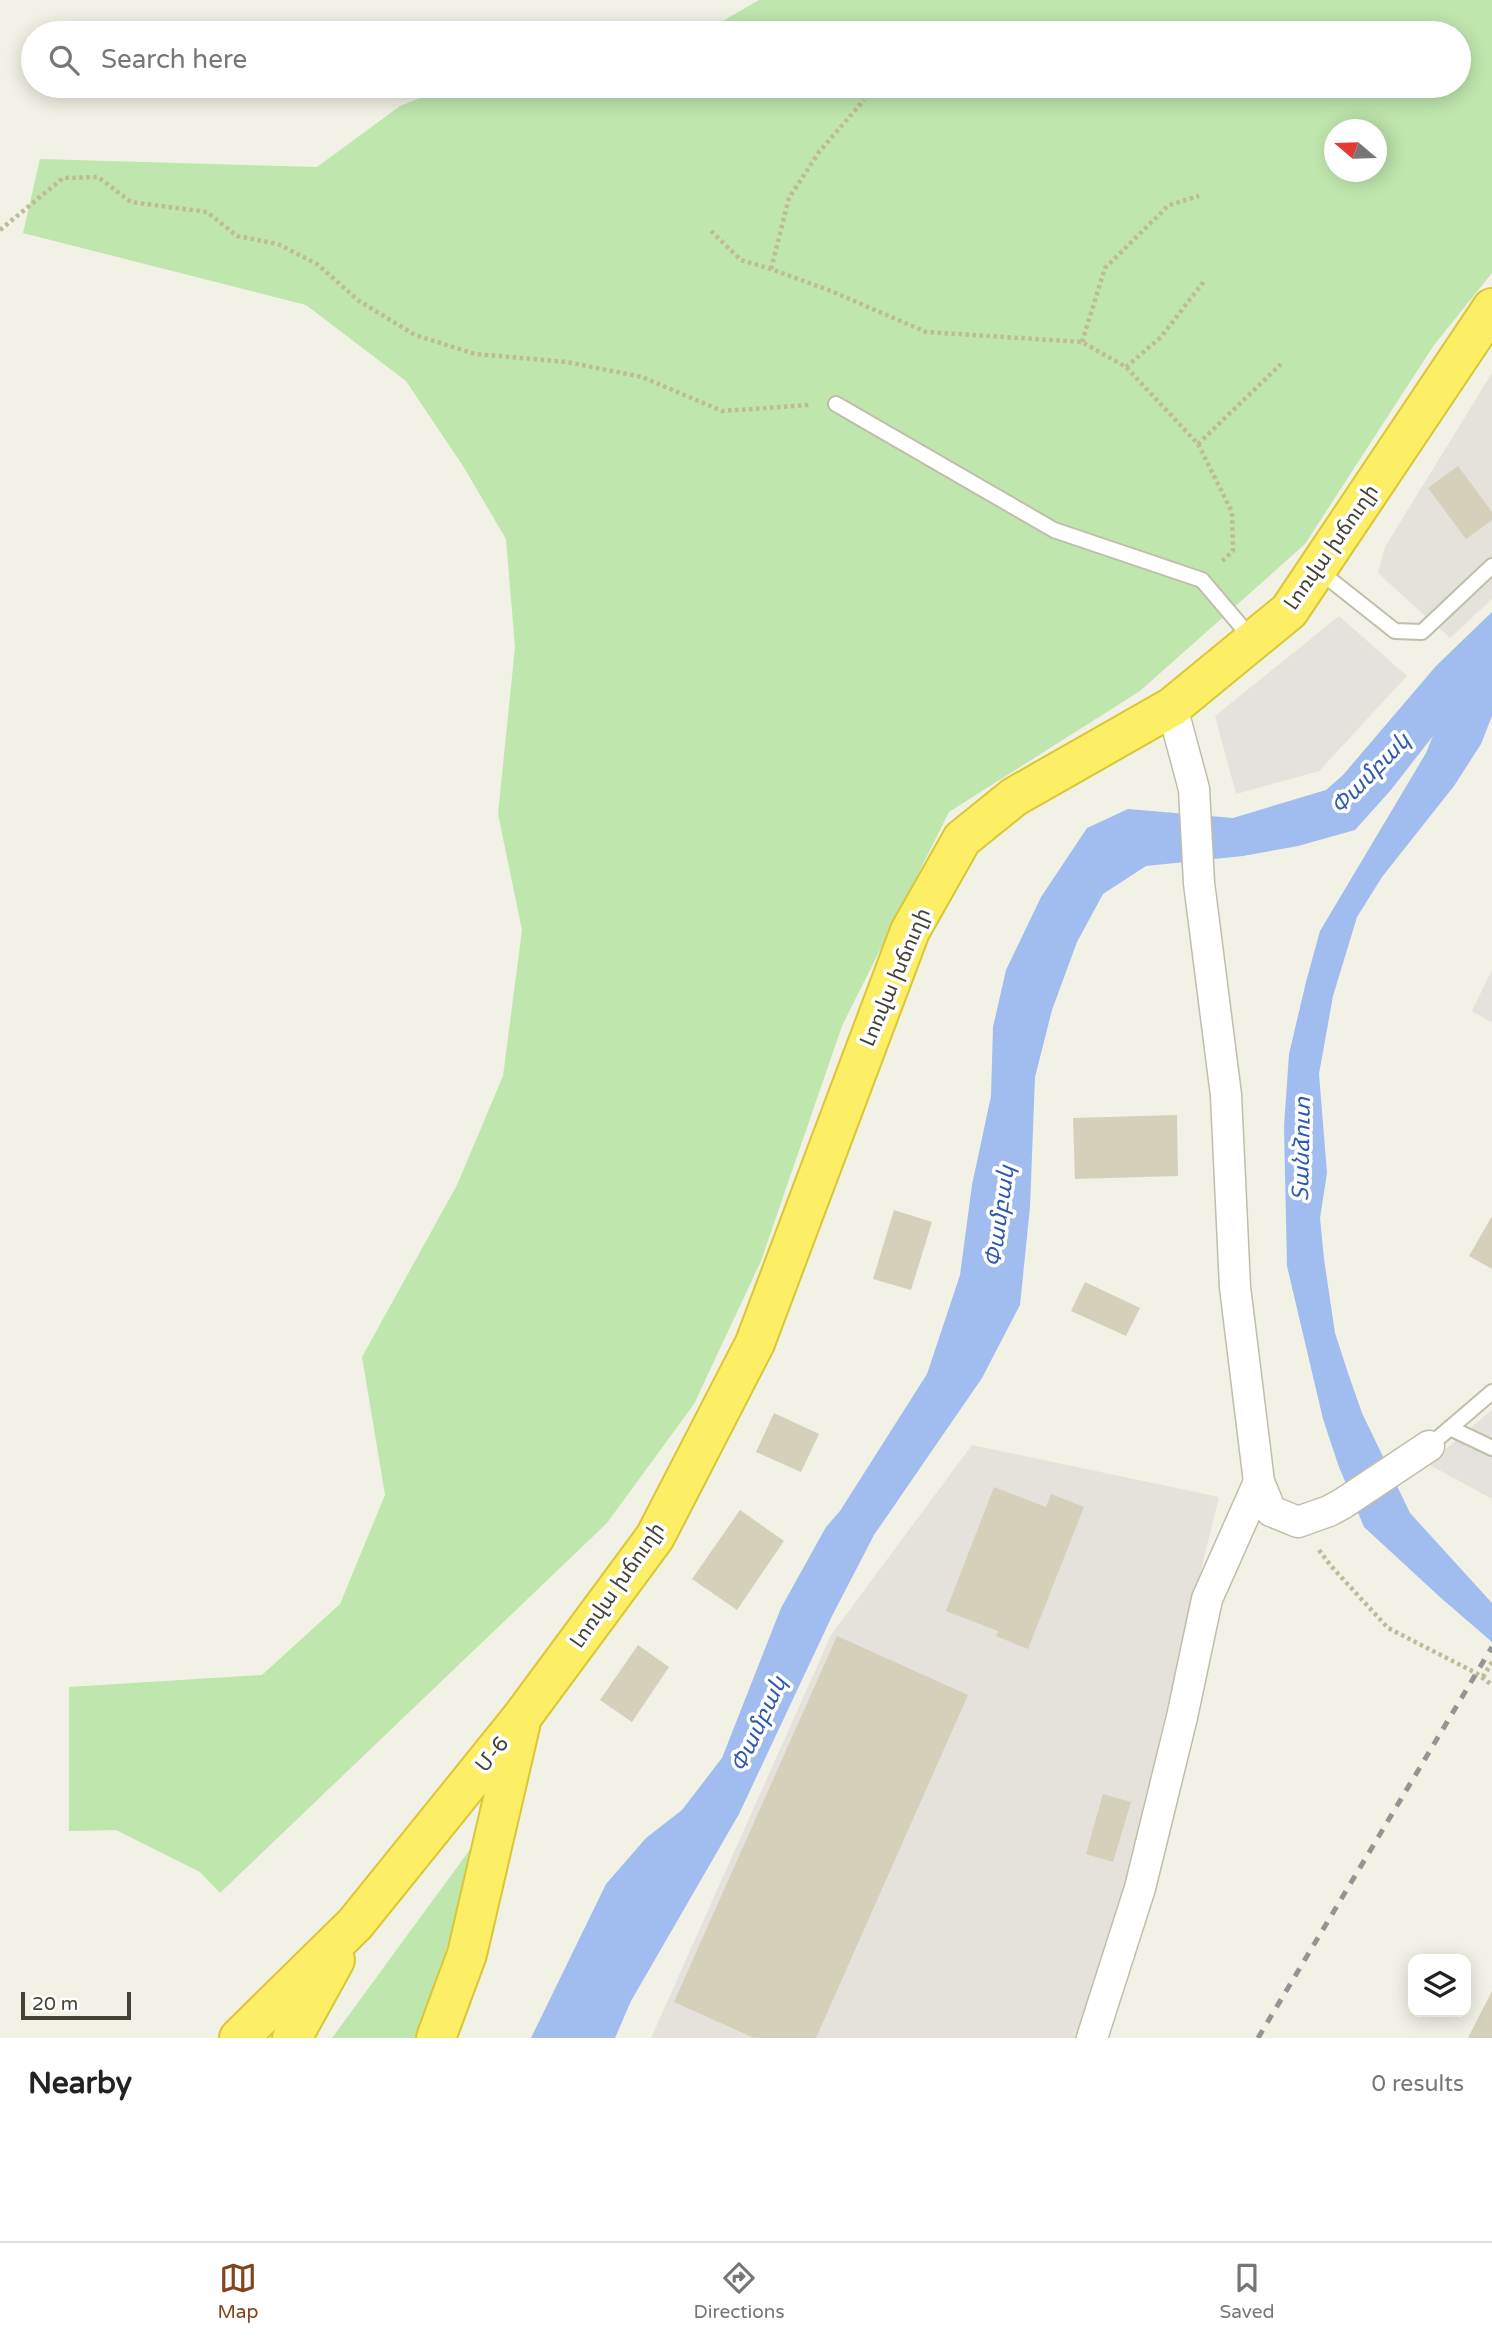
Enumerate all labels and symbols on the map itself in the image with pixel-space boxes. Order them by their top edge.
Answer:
north arrow [1324,119,1387,182]
street label: Լոռվա խճուղի [1279,480,1384,615]
water label: Փամբակ [1325,726,1417,820]
street label: Լոռվա խճուղի [855,904,936,1050]
water label: Տանձուտ [1287,1096,1317,1201]
water label: Փամբակ [979,1162,1021,1269]
street label: Լոռվա խճուղի [565,1518,670,1653]
water label: Փամբակ [725,1671,794,1777]
street label: Մ-6 [471,1731,514,1777]
scale bar [21,1989,131,2021]

